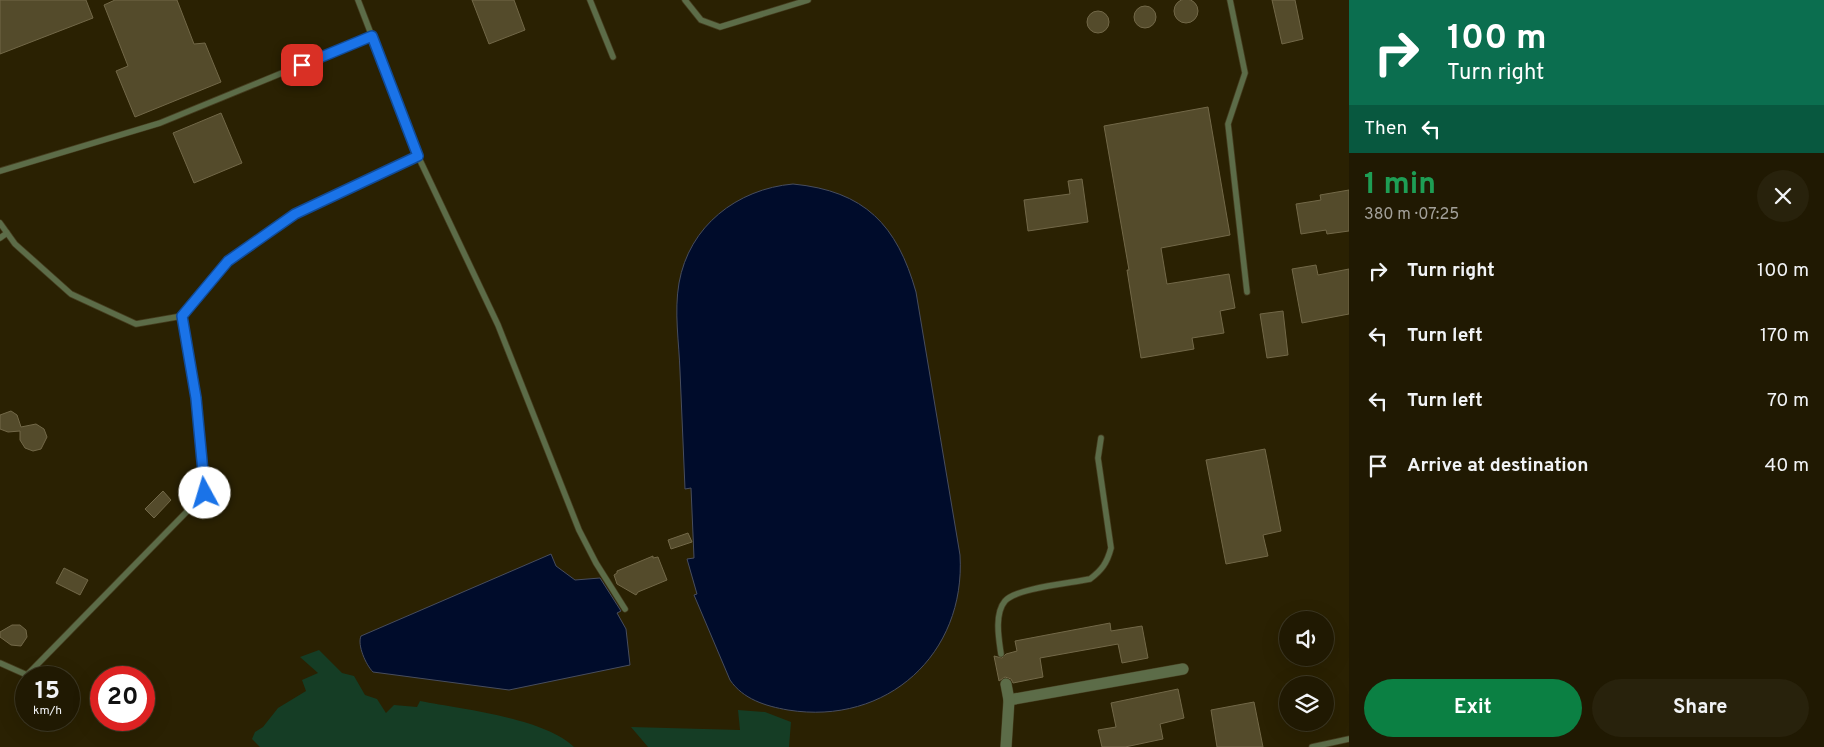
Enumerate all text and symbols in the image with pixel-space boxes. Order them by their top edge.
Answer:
text: 100 m [1447,17,1547,61]
icon: right [1364,20,1429,85]
pin [281,44,323,86]
icon: arrive [288,51,316,79]
text: Turn right [1447,60,1544,87]
icon: left [1417,115,1445,143]
text: Then [1364,117,1407,141]
text: 1 min [1364,167,1436,204]
button: close [1757,170,1809,222]
text: 380 m · 07:25 [1364,205,1459,225]
icon: right [1364,257,1392,285]
text: Turn right [1407,259,1495,283]
text: 100 m [1757,259,1809,283]
icon: left [1364,322,1392,350]
text: Turn left [1407,324,1483,348]
text: 170 m [1760,324,1809,348]
icon: left [1364,387,1392,415]
text: Turn left [1407,389,1483,413]
text: 70 m [1767,389,1809,413]
icon: arrive [1364,452,1392,480]
text: Arrive at destination [1407,454,1588,478]
text: 40 m [1764,454,1809,478]
position arrow [178,466,230,518]
map controls [1279,611,1334,731]
button: sound [1279,611,1334,666]
speed limit sign: 20 [90,666,155,731]
text: 15 [35,676,60,708]
button: layers [1279,676,1334,731]
button: Exit [1364,679,1582,737]
button: Share [1592,679,1809,737]
text: km/h [33,703,62,719]

